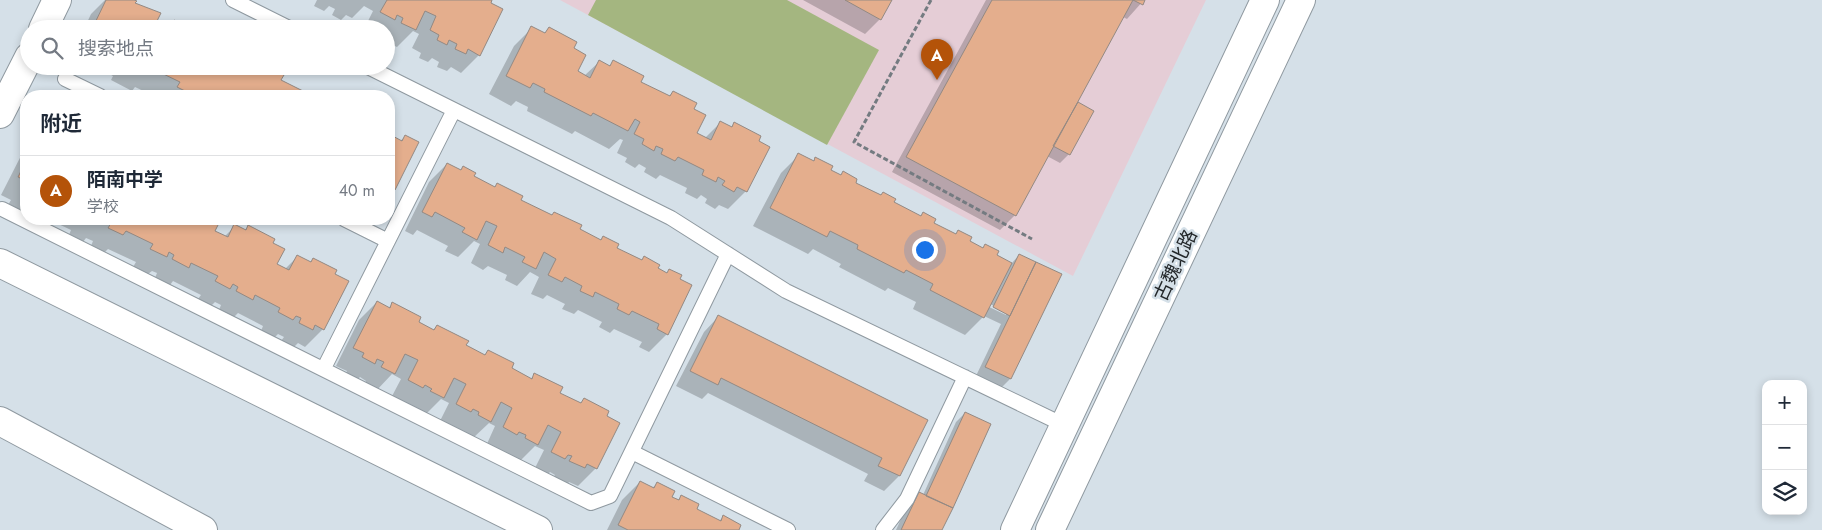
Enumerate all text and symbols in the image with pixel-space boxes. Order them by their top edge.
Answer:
search box [20,20,395,75]
icon: search [38,34,66,62]
text: 搜索地点 [78,35,154,62]
pin: A [921,39,953,80]
text: 附近 [40,109,82,139]
text: 陌南中学 [87,166,163,193]
text: A [50,179,62,202]
text: 40 m [339,179,375,202]
text: 学校 [87,195,119,218]
street label: 古魏北路 [1147,225,1204,305]
your location [912,237,938,263]
map controls [1762,380,1807,515]
button: + [1762,380,1807,425]
button: − [1762,425,1807,470]
button: layers [1762,470,1807,515]

